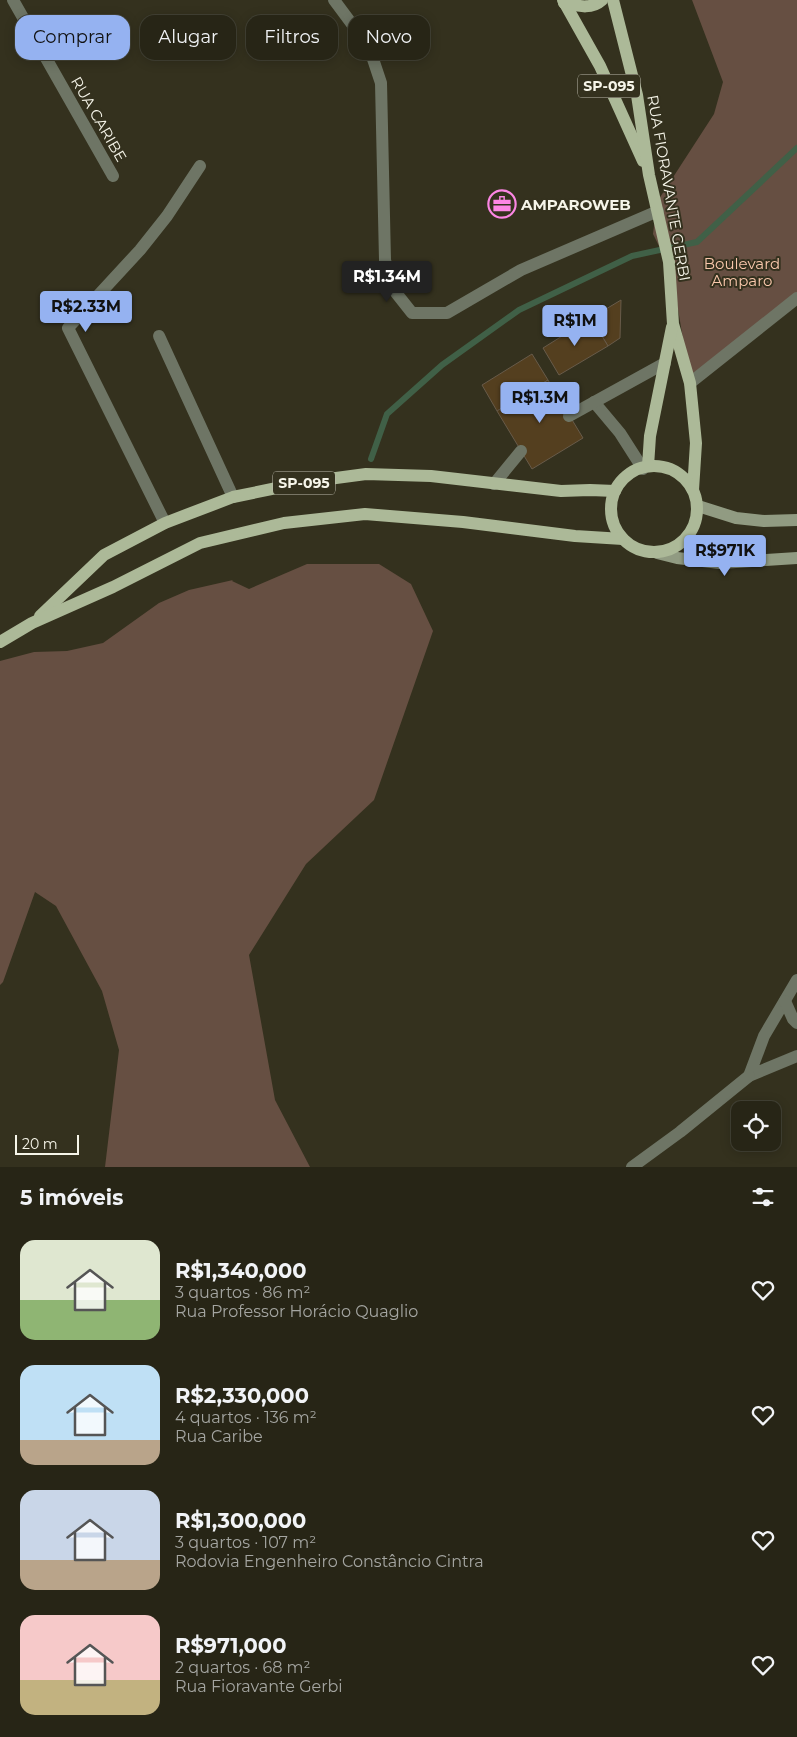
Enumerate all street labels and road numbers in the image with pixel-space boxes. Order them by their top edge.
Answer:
street label: RUA CARIBE [67,73,131,165]
road number: SP-095 [578,74,640,98]
street label: RUA FIORAVANTE GERBI [643,93,695,283]
road number: SP-095 [273,472,335,494]

